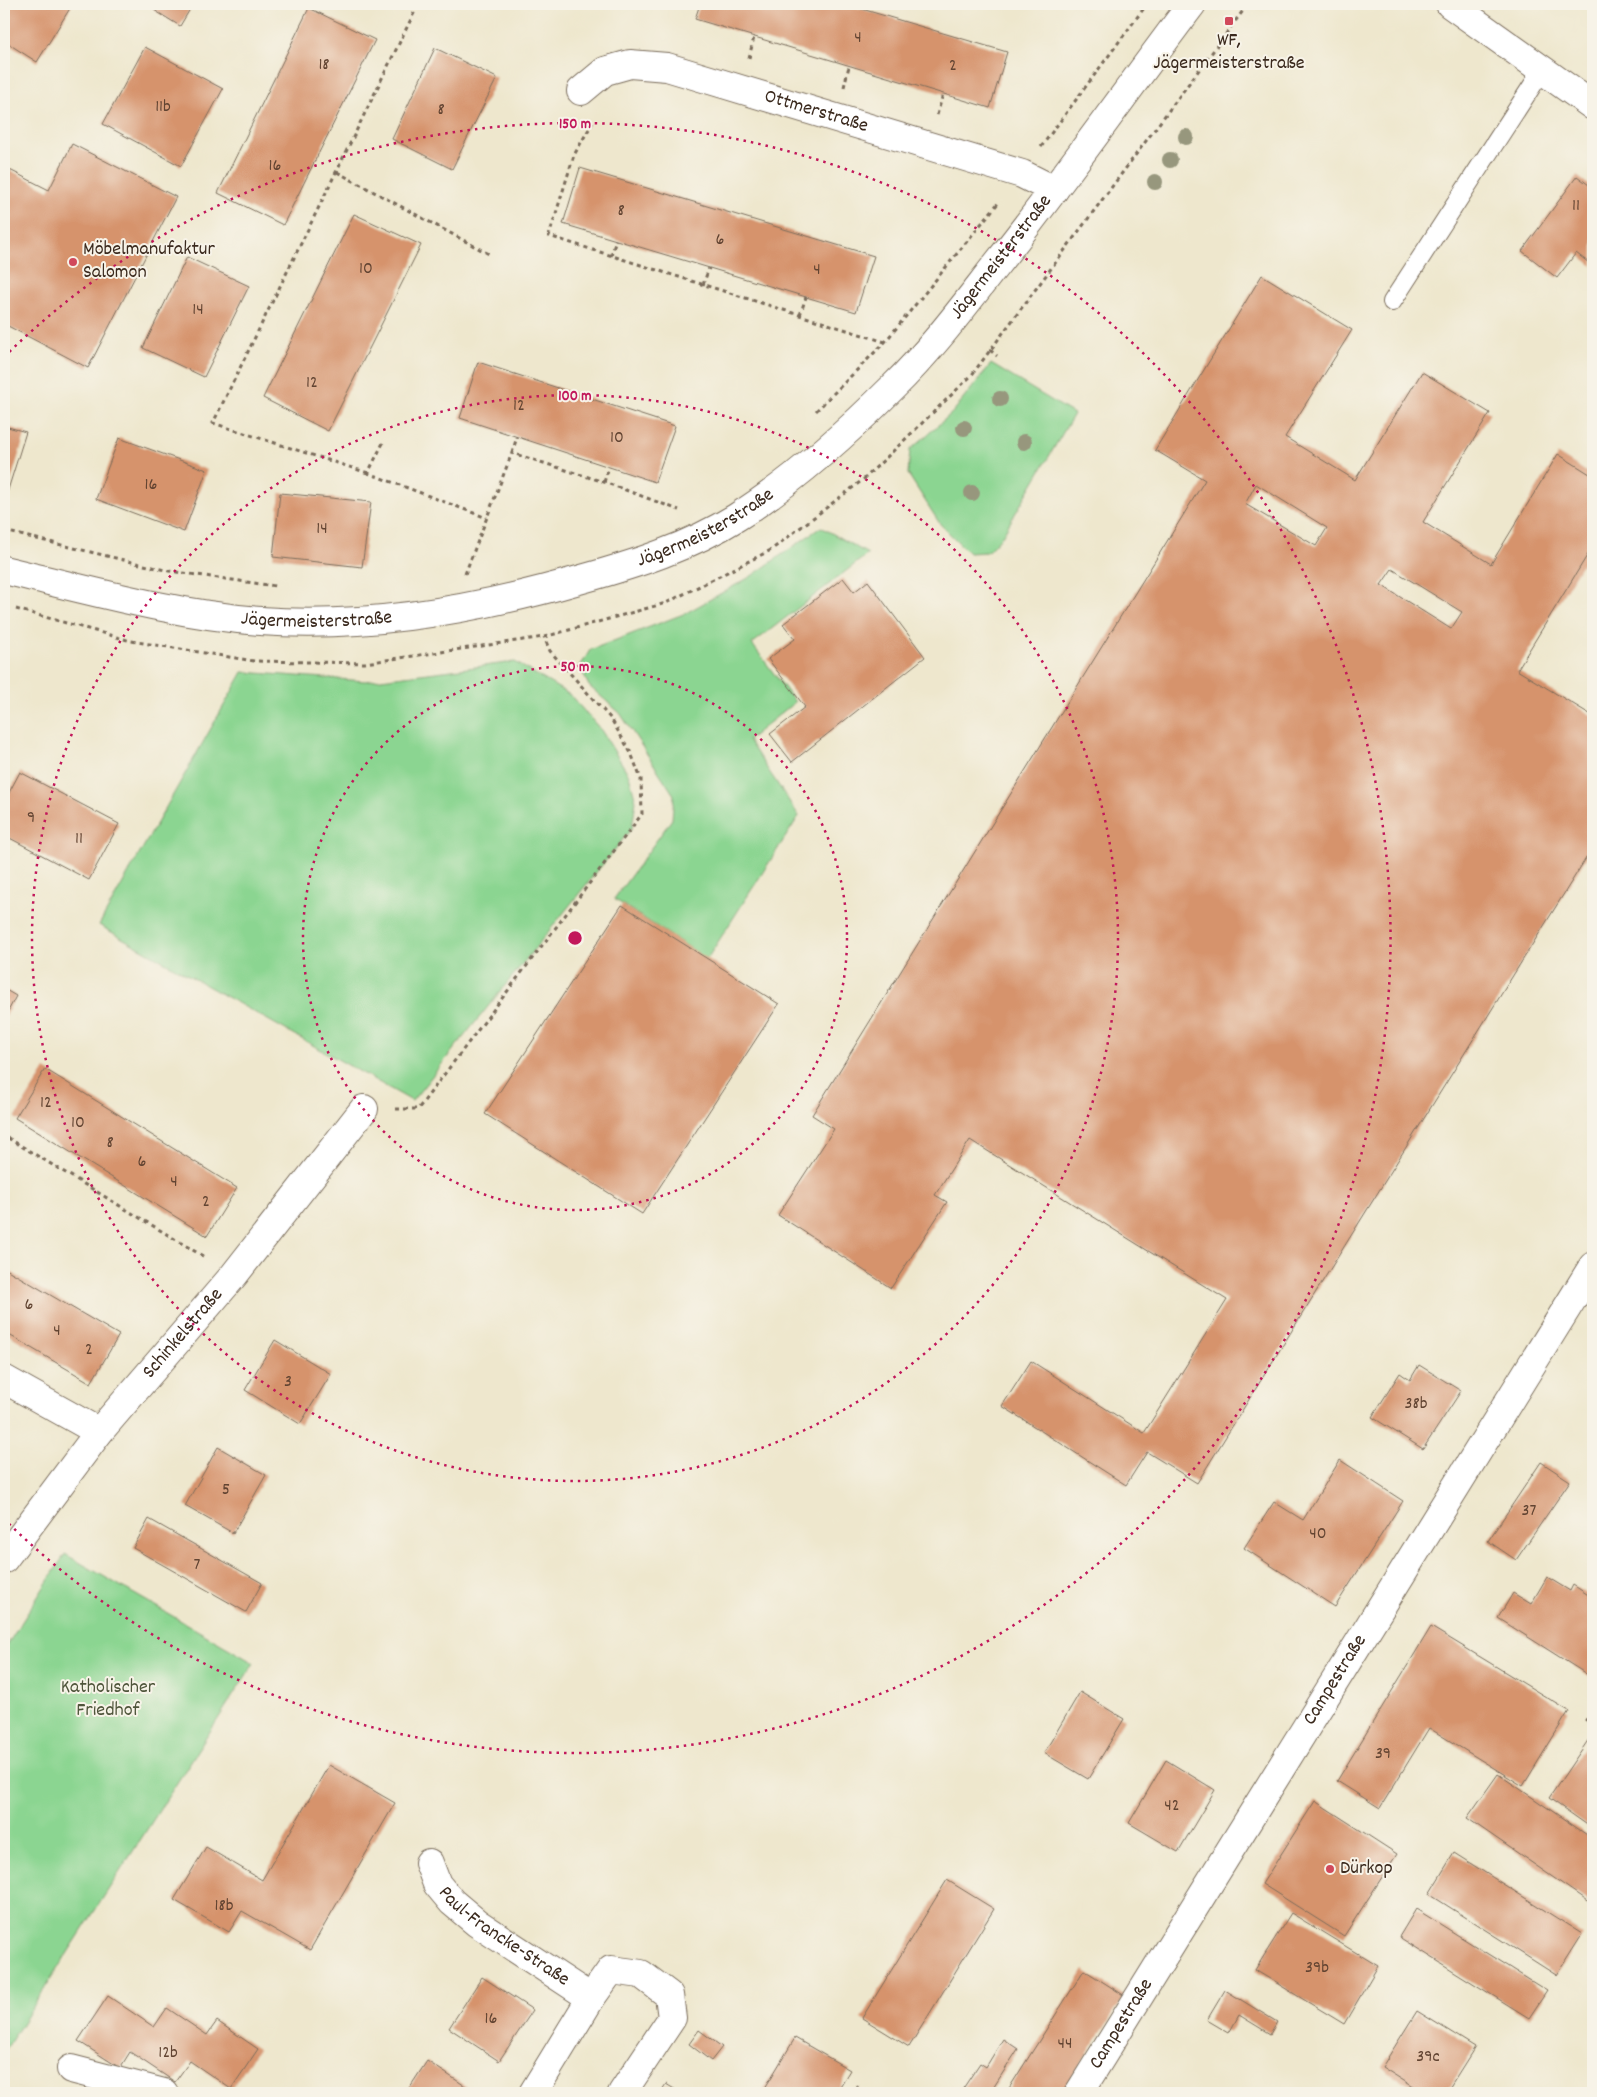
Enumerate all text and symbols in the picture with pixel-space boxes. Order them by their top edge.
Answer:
marker: WF, Jägermeisterstraße [1223,15,1235,27]
house number: 4 [854,26,862,51]
place label: WF, Jägermeisterstraße [1153,27,1305,78]
house number: 18 [318,53,330,78]
house number: 2 [949,54,957,79]
street label: Ottmerstraße [761,83,872,141]
house number: 11b [155,95,171,120]
house number: 8 [437,98,445,123]
text: 150 m [559,114,591,136]
house number: 16 [269,154,281,179]
street label: Jägermeisterstraße [944,189,1060,326]
house number: 11 [1572,194,1580,219]
house number: 8 [617,199,625,224]
house number: 6 [716,228,724,253]
place label: Möbelmanufaktur Salomon [83,236,215,287]
marker: Möbelmanufaktur Salomon [67,256,79,268]
house number: 10 [359,257,373,282]
house number: 4 [813,258,821,283]
house number: 14 [192,298,204,323]
house number: 12 [306,371,318,396]
text: 100 m [558,386,592,408]
house number: 12 [513,394,525,419]
house number: 10 [610,426,624,451]
house number: 16 [145,473,157,498]
street label: Jägermeisterstraße [634,482,780,575]
house number: 14 [316,517,328,542]
street label: Jägermeisterstraße [240,604,394,637]
text: 50 m [561,657,589,679]
house number: 9 [27,806,35,831]
house number: 11 [75,827,83,852]
centre of rings [566,929,584,947]
house number: 12 [40,1091,52,1116]
house number: 10 [71,1111,85,1136]
house number: 8 [106,1131,114,1156]
house number: 6 [138,1150,146,1175]
house number: 4 [170,1170,178,1195]
house number: 2 [202,1190,210,1215]
street label: Schinkelstraße [136,1282,231,1385]
house number: 6 [25,1293,33,1318]
house number: 4 [53,1319,61,1344]
house number: 2 [85,1338,93,1363]
house number: 3 [284,1370,292,1395]
house number: 38b [1404,1392,1428,1417]
house number: 5 [222,1478,230,1503]
house number: 37 [1522,1499,1537,1524]
house number: 40 [1309,1522,1327,1547]
house number: 7 [194,1553,201,1578]
street label: Campestraße [1297,1629,1374,1731]
park label: Katholischer Friedhof [61,1674,156,1725]
house number: 39 [1375,1742,1391,1767]
house number: 42 [1164,1794,1180,1819]
place label: Dürkop [1340,1855,1393,1883]
marker: Dürkop [1324,1863,1336,1875]
street label: Paul-Francke-Straße [431,1880,575,1994]
house number: 18b [215,1894,234,1919]
house number: 39b [1305,1956,1329,1981]
street label: Campestraße [1083,1973,1161,2075]
house number: 16 [485,2007,497,2032]
house number: 44 [1058,2032,1072,2057]
house number: 12b [158,2041,178,2066]
house number: 39c [1416,2045,1440,2070]

